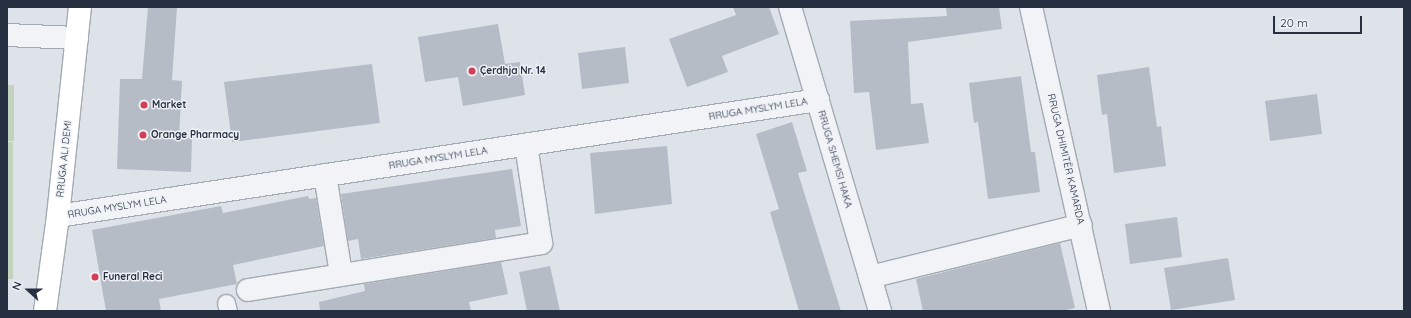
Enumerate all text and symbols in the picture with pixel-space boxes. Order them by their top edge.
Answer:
scale bar [1275,8,1364,34]
text: 20 m [1280,15,1308,30]
place label: Çerdhja Nr. 14 [480,65,546,77]
marker: Çerdhja Nr. 14 [467,66,477,76]
street label: RRUGA DHIMITËR KAMARDA [1045,93,1087,225]
street label: RRUGA MYSLYM LELA [708,95,808,123]
place label: Market [152,99,186,111]
marker: Market [139,100,149,110]
street label: RRUGA SHEMSI HAKA [815,109,855,209]
street label: RRUGA ALI DEMI [54,120,74,198]
place label: Orange Pharmacy [151,129,239,141]
marker: Orange Pharmacy [138,130,148,140]
street label: RRUGA MYSLYM LELA [388,144,488,172]
street label: RRUGA MYSLYM LELA [67,193,167,221]
north arrow [8,270,48,310]
place label: Funeral Reci [103,271,162,283]
marker: Funeral Reci [90,272,100,282]
text: N [9,279,25,292]

